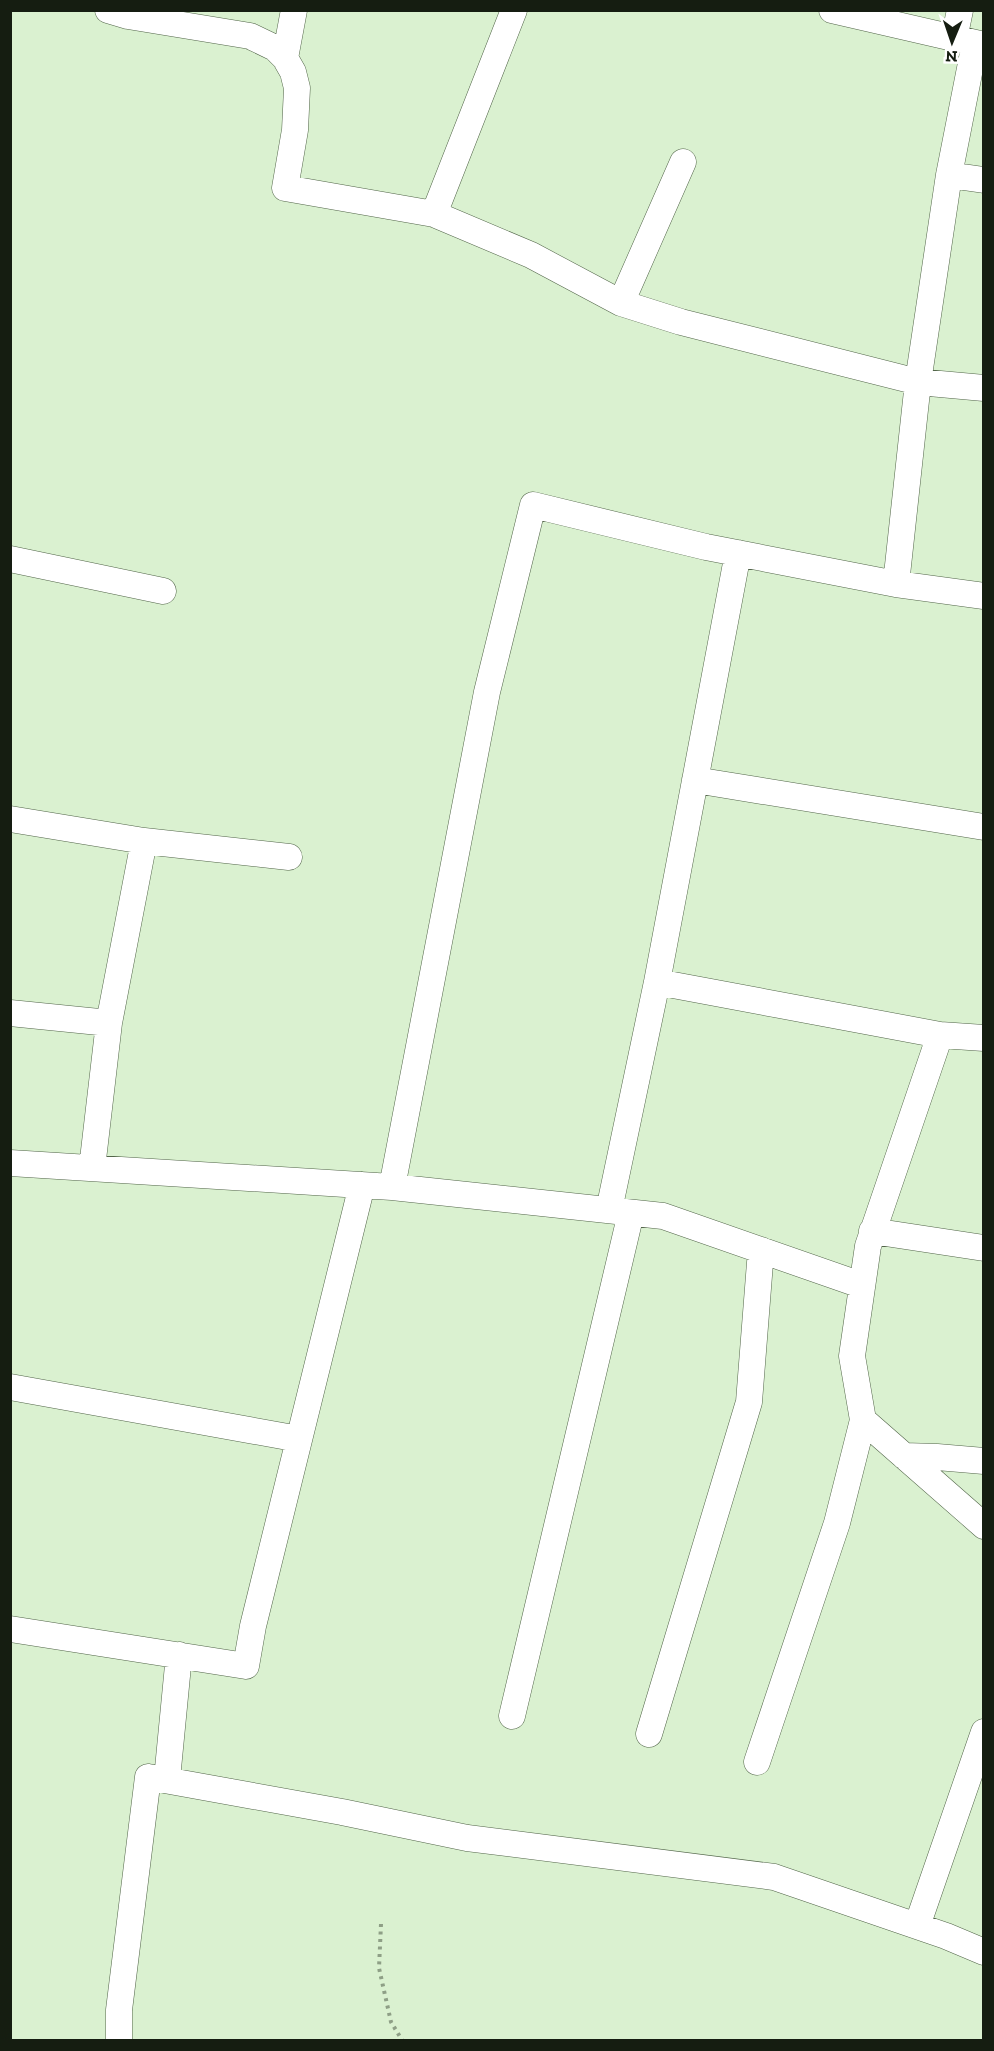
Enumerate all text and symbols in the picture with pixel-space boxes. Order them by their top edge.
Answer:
north arrow [922,12,982,72]
text: N [945,47,958,66]

